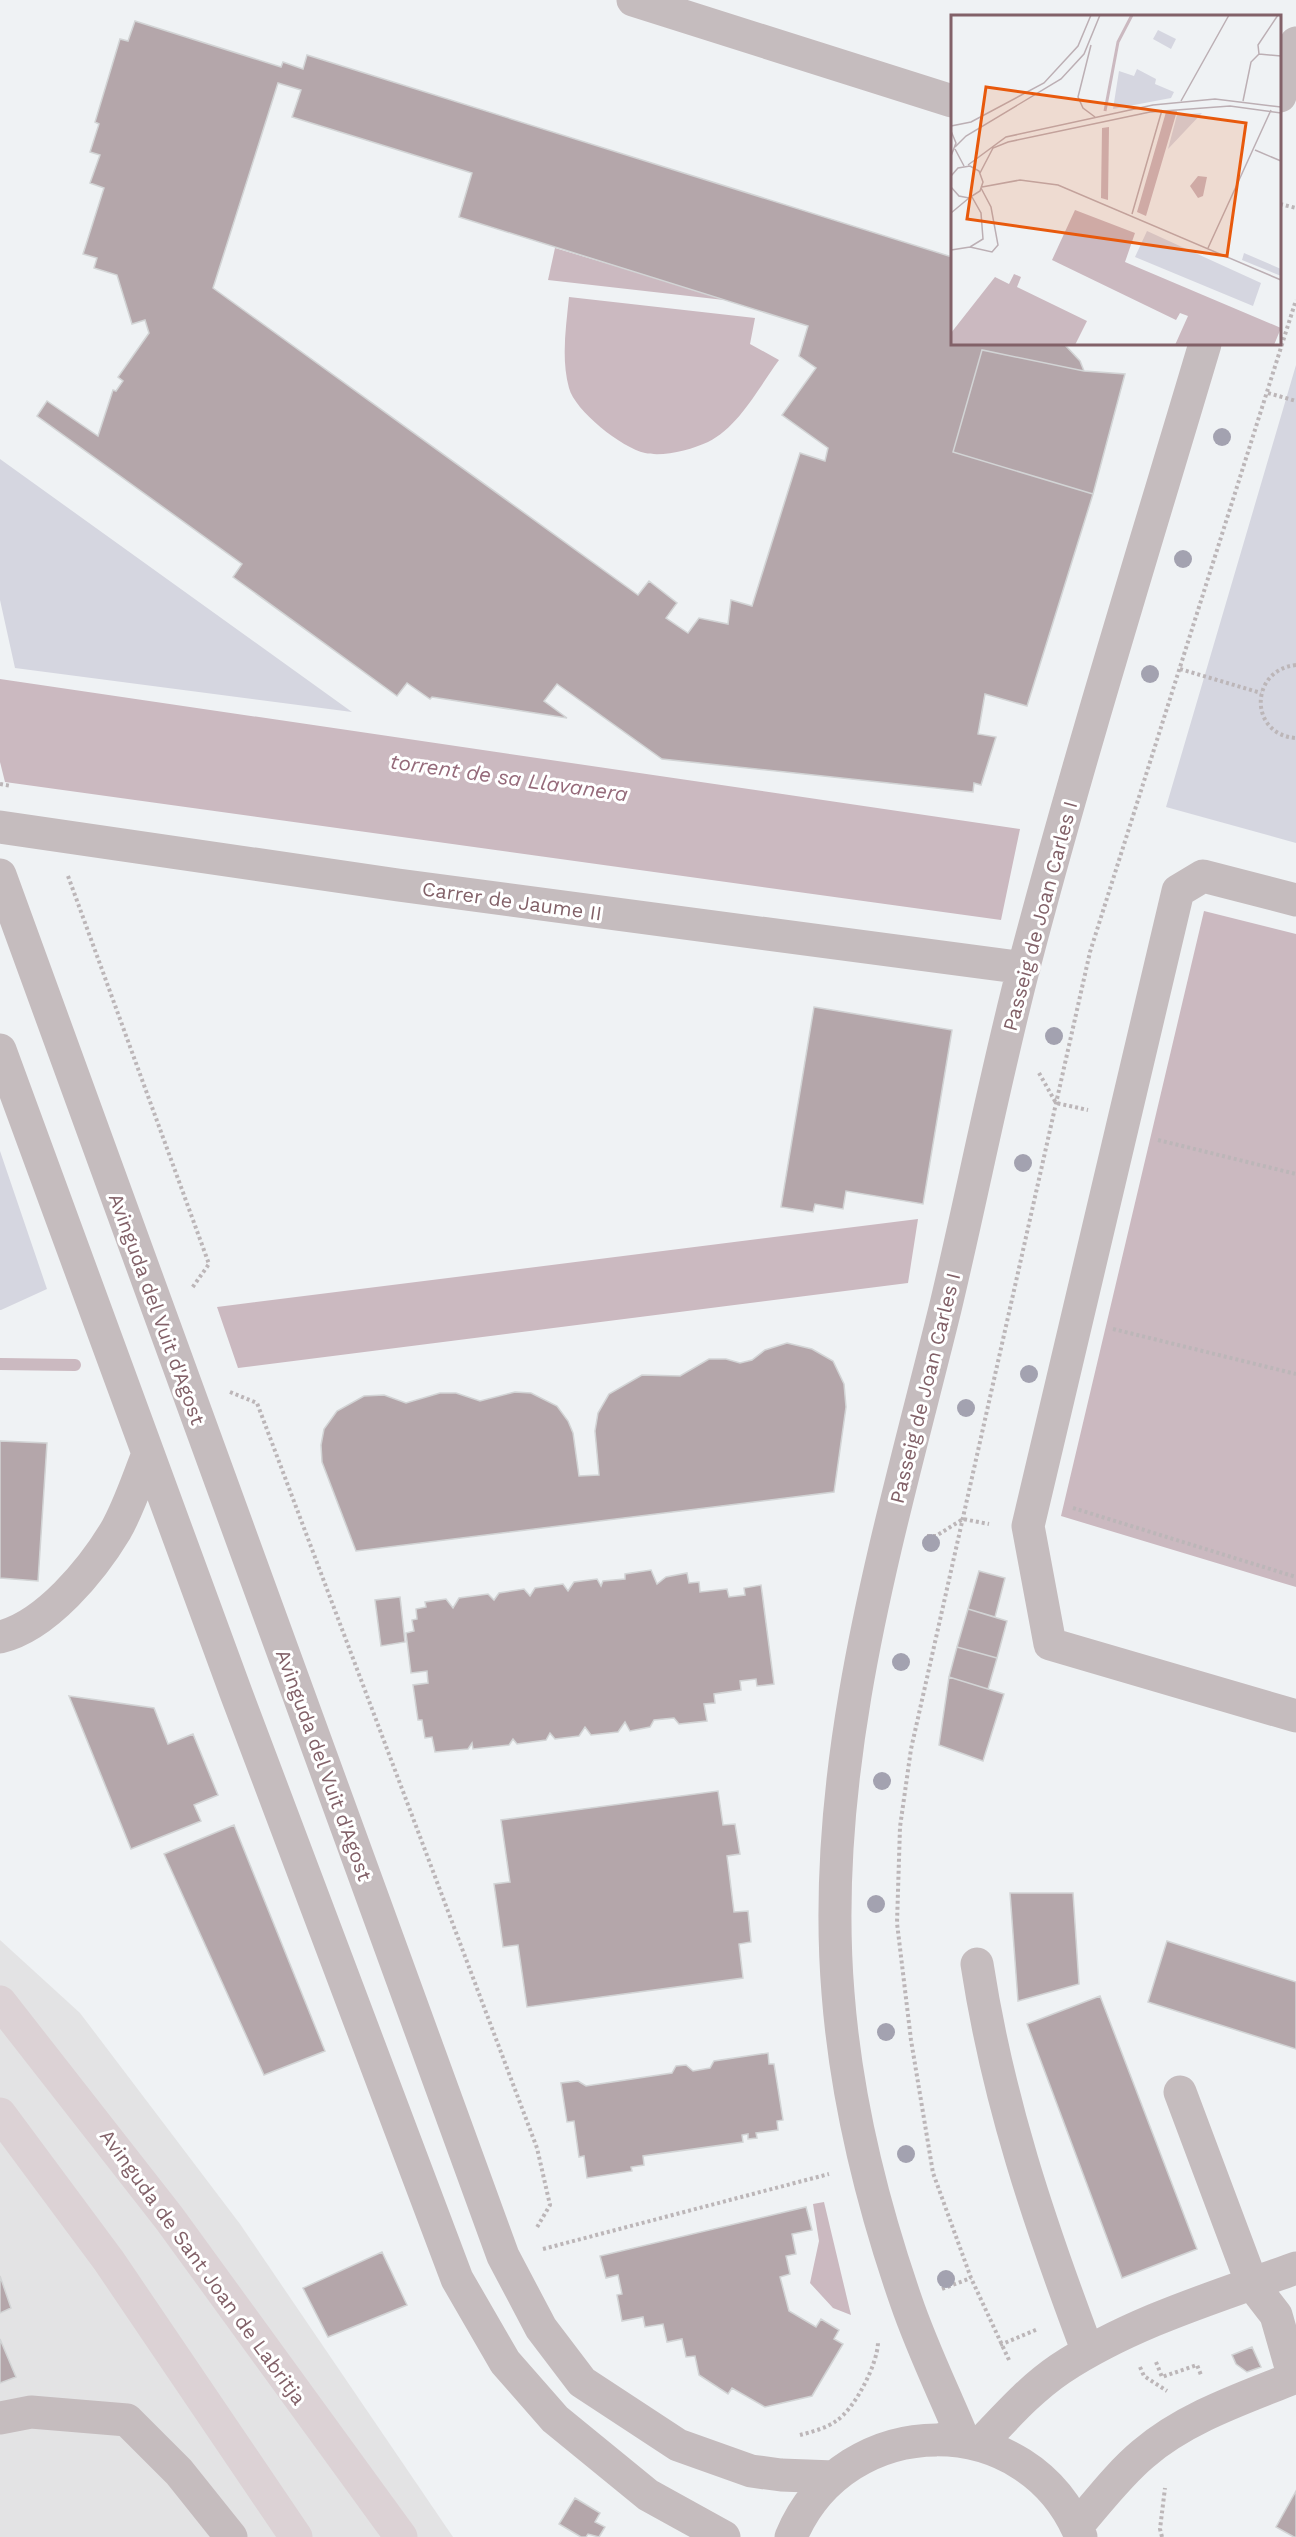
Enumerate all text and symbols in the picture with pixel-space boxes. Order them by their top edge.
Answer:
inset map [951,15,1281,345]
water label: torrent de sa Llavanera [389,748,630,807]
street label: Passeig de Joan Carles I [998,798,1082,1034]
street label: Carrer de Jaume II [421,876,603,926]
street label: Avinguda del Vuit d'Agost [104,1190,210,1429]
street label: Passeig de Joan Carles I [885,1270,965,1506]
street label: Avinguda del Vuit d'Agost [271,1646,377,1885]
street label: Avinguda de Sant Joan de Labritja [95,2125,311,2409]

